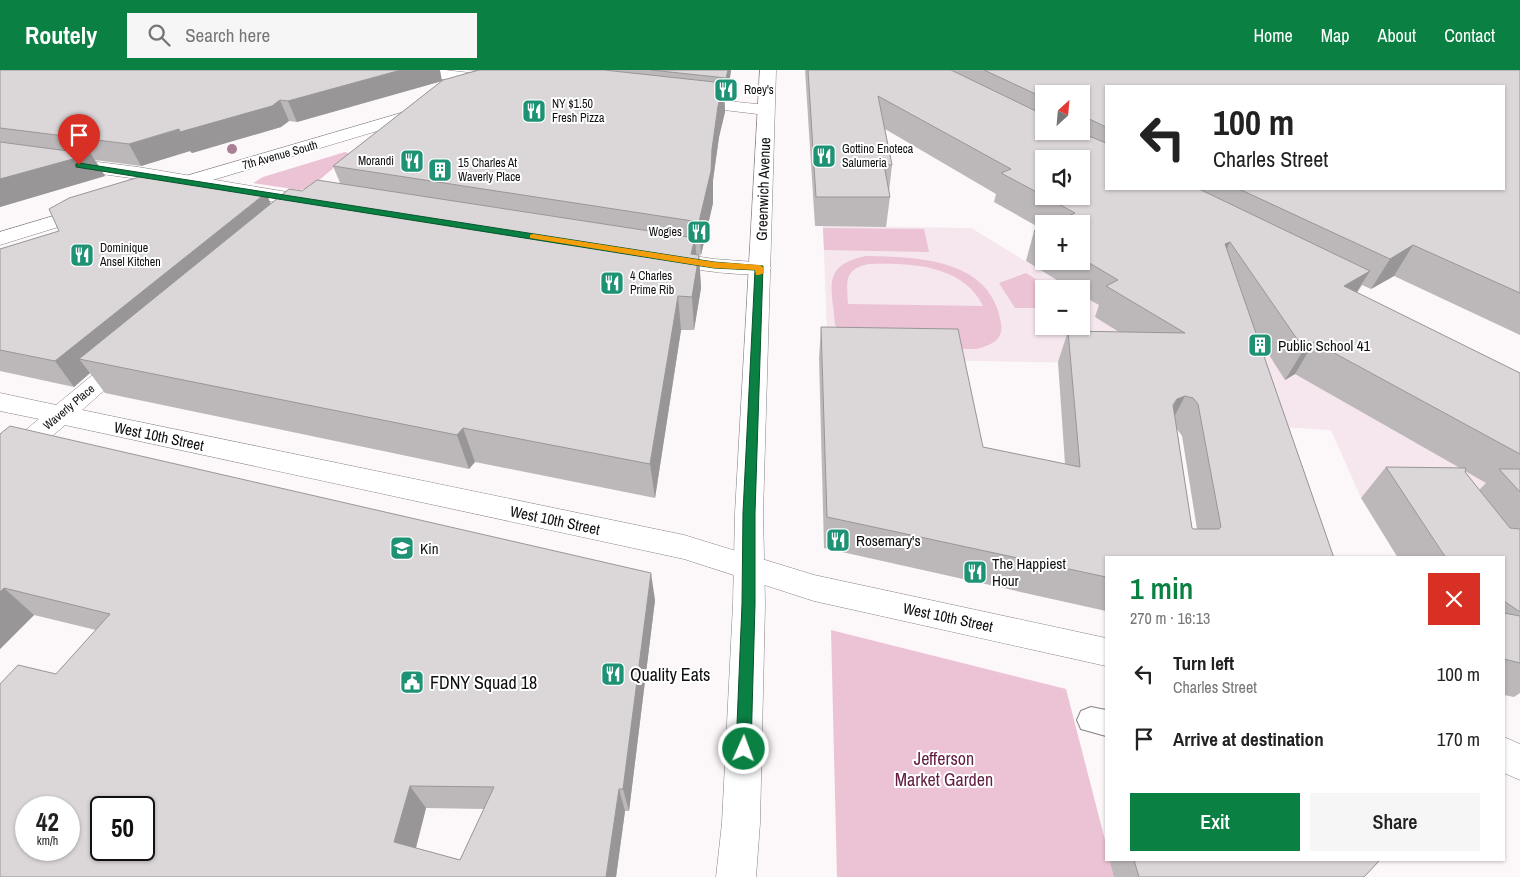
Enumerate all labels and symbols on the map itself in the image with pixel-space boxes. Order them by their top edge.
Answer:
restaurant icon: Roey's [713,77,739,103]
place label: Roey's [744,82,774,98]
north arrow [1035,85,1090,140]
place label: NY $1.50 Fresh Pizza [552,96,605,126]
restaurant icon: NY $1.50 Fresh Pizza [521,98,547,124]
pin [58,114,100,165]
street label: 7th Avenue South [241,137,319,173]
street label: Greenwich Avenue [751,137,775,241]
place label: Gottino Enoteca Salumeria [842,141,914,171]
restaurant icon: Gottino Enoteca Salumeria [811,143,837,169]
restaurant icon: Morandi [399,148,425,174]
place label: Morandi [358,153,394,169]
place label: 15 Charles At Waverly Place [458,155,521,185]
building icon: 15 Charles At Waverly Place [427,157,453,183]
restaurant icon: Wogies [686,219,712,245]
place label: Wogies [649,224,682,240]
place label: Dominique Ansel Kitchen [99,240,161,270]
restaurant icon: Dominique Ansel Kitchen [69,242,95,268]
place label: 4 Charles Prime Rib [630,268,674,298]
restaurant icon: 4 Charles Prime Rib [599,270,625,296]
building icon: Public School 41 [1247,332,1273,358]
place label: Public School 41 [1278,335,1370,356]
street label: Waverly Place [40,381,98,433]
street label: West 10th Street [112,416,206,456]
street label: West 10th Street [508,500,602,540]
restaurant icon: Rosemary's [825,527,851,553]
place label: Rosemary's [856,530,921,551]
school or university icon: Kin [389,535,415,561]
place label: Kin [420,538,438,559]
place label: The Happiest Hour [992,553,1066,591]
restaurant icon: The Happiest Hour [962,559,988,585]
street label: West 10th Street [901,597,995,637]
restaurant icon: Quality Eats [600,661,626,687]
place label: Quality Eats [630,662,710,687]
public building icon: FDNY Squad 18 [399,669,425,695]
place label: FDNY Squad 18 [430,670,537,695]
position arrow [717,722,769,774]
park label: Jefferson Market Garden [895,746,993,792]
speed limit sign: 50 [90,796,155,861]

